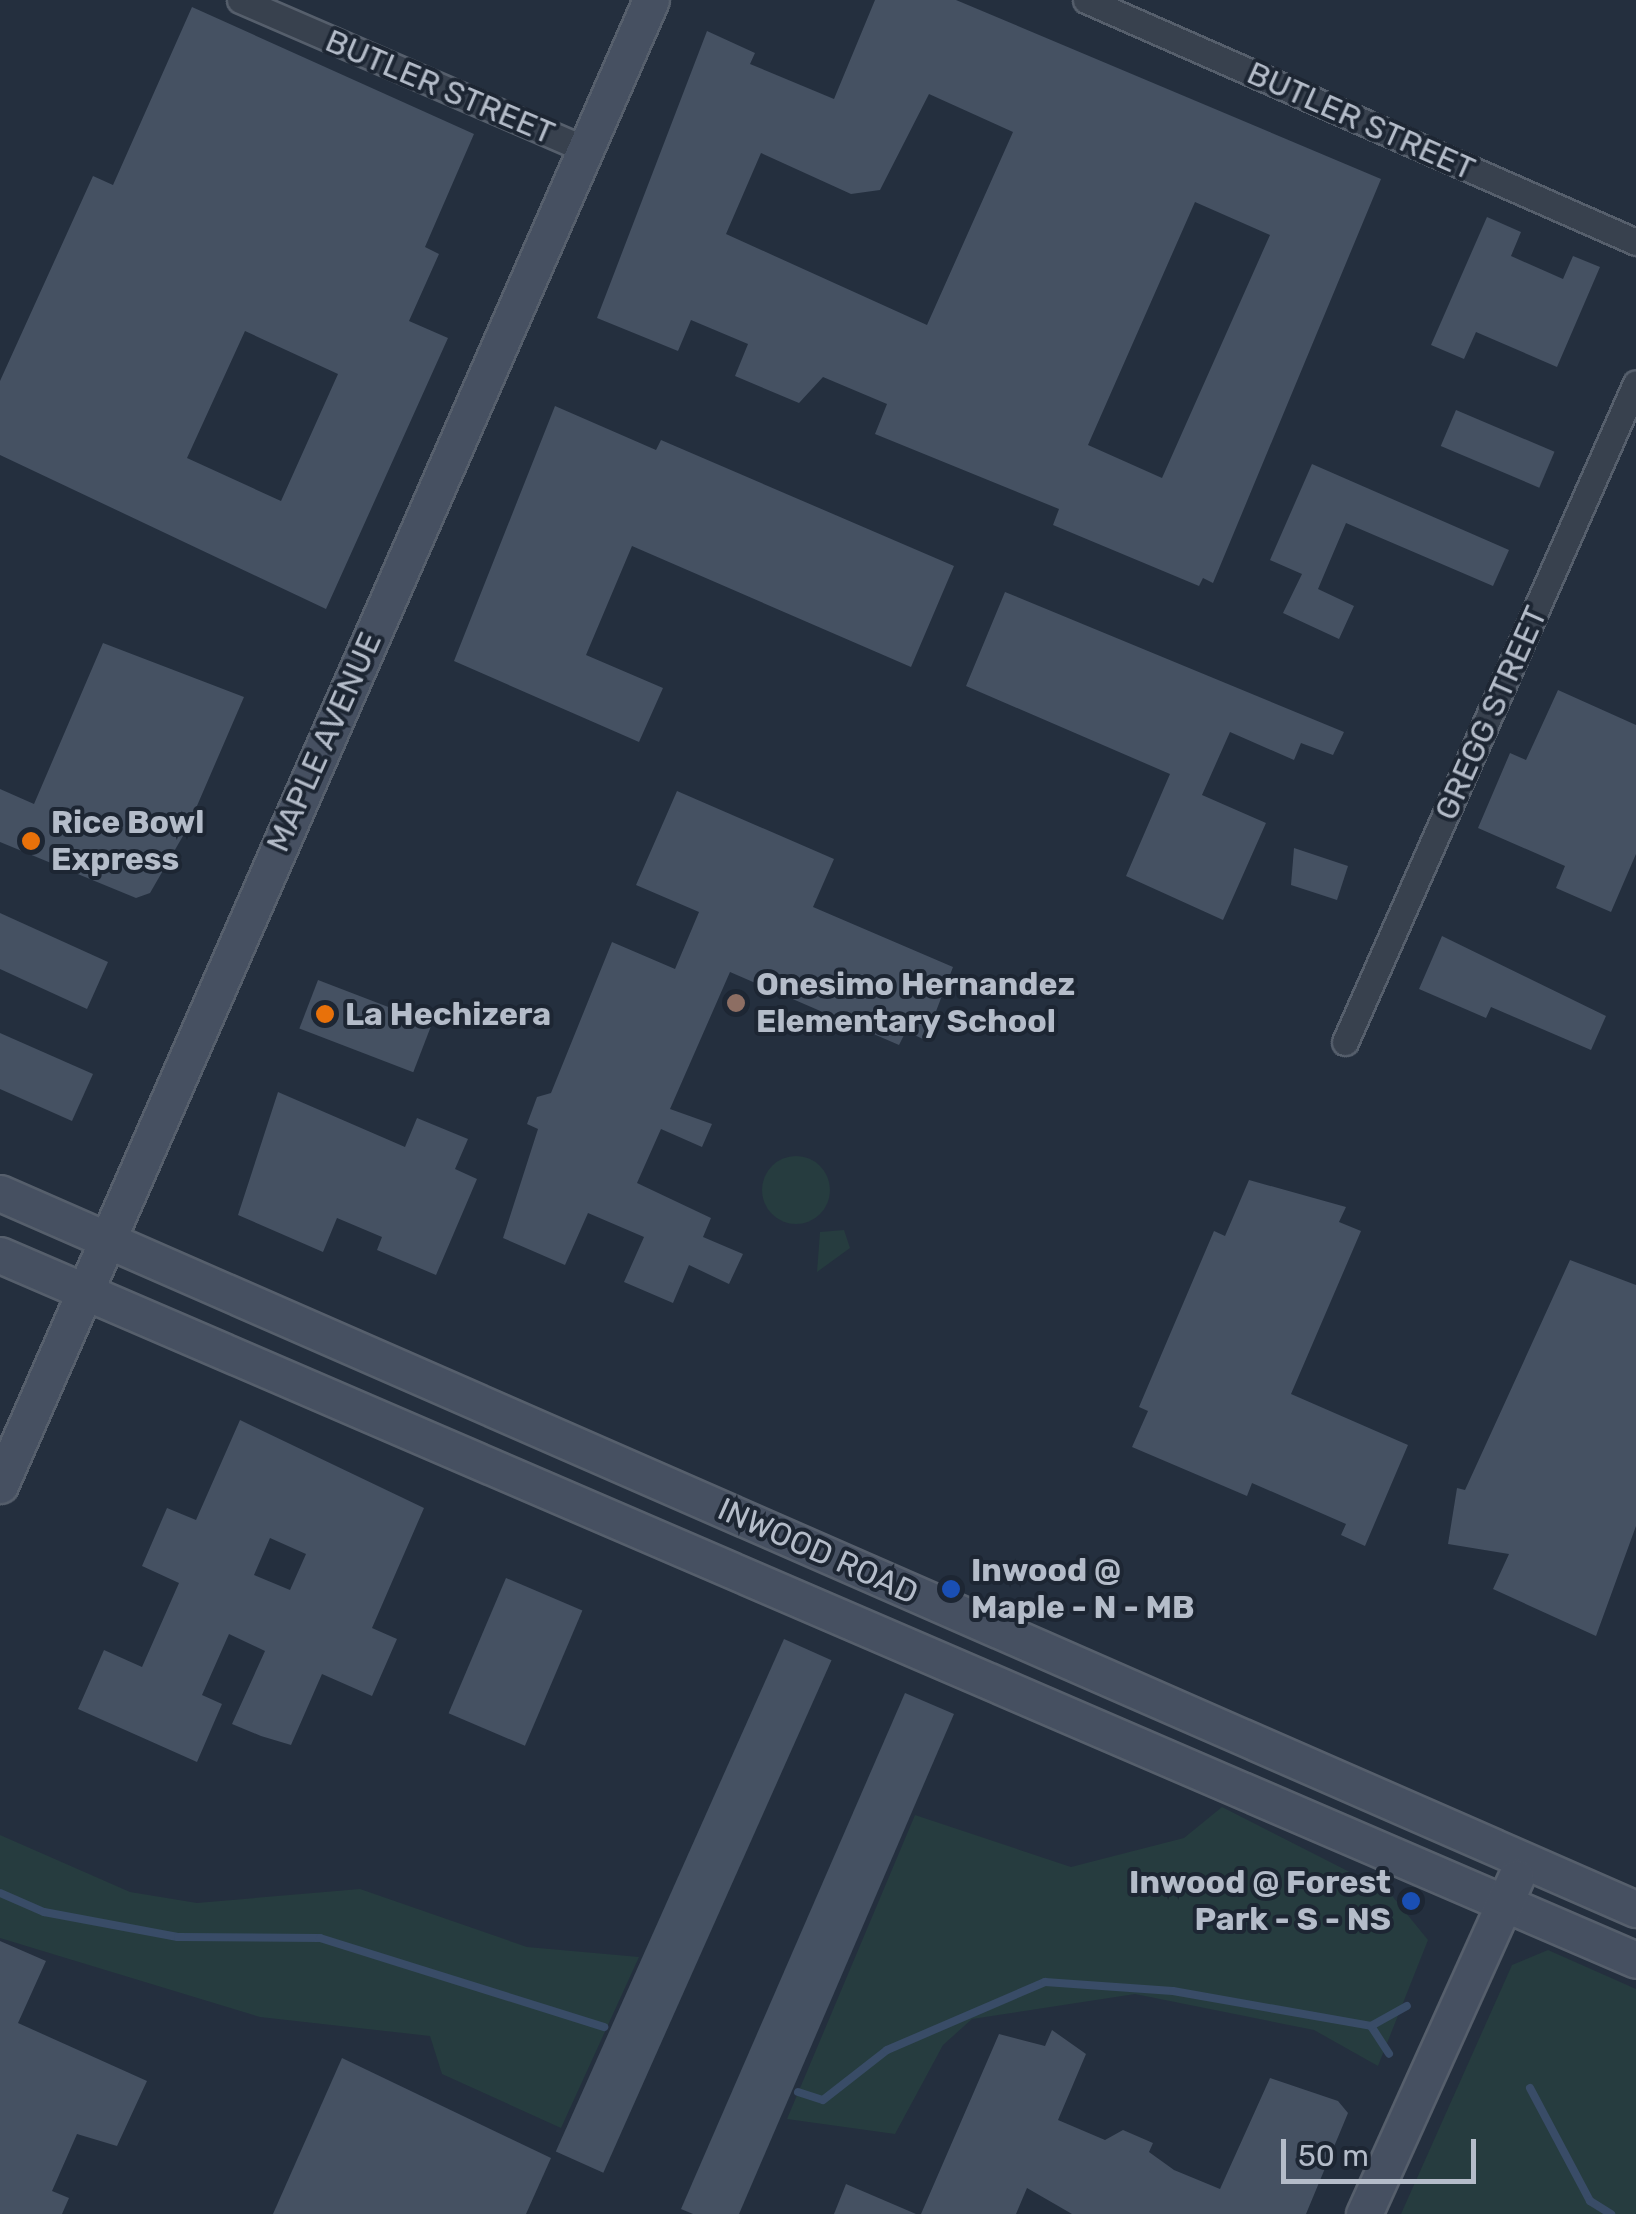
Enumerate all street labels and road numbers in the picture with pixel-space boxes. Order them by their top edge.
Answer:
street label: BUTLER STREET [320,21,560,153]
street label: BUTLER STREET [1241,54,1481,188]
street label: GREGG STREET [1427,600,1555,826]
street label: MAPLE AVENUE [258,626,390,858]
street label: INWOOD ROAD [712,1490,924,1612]

